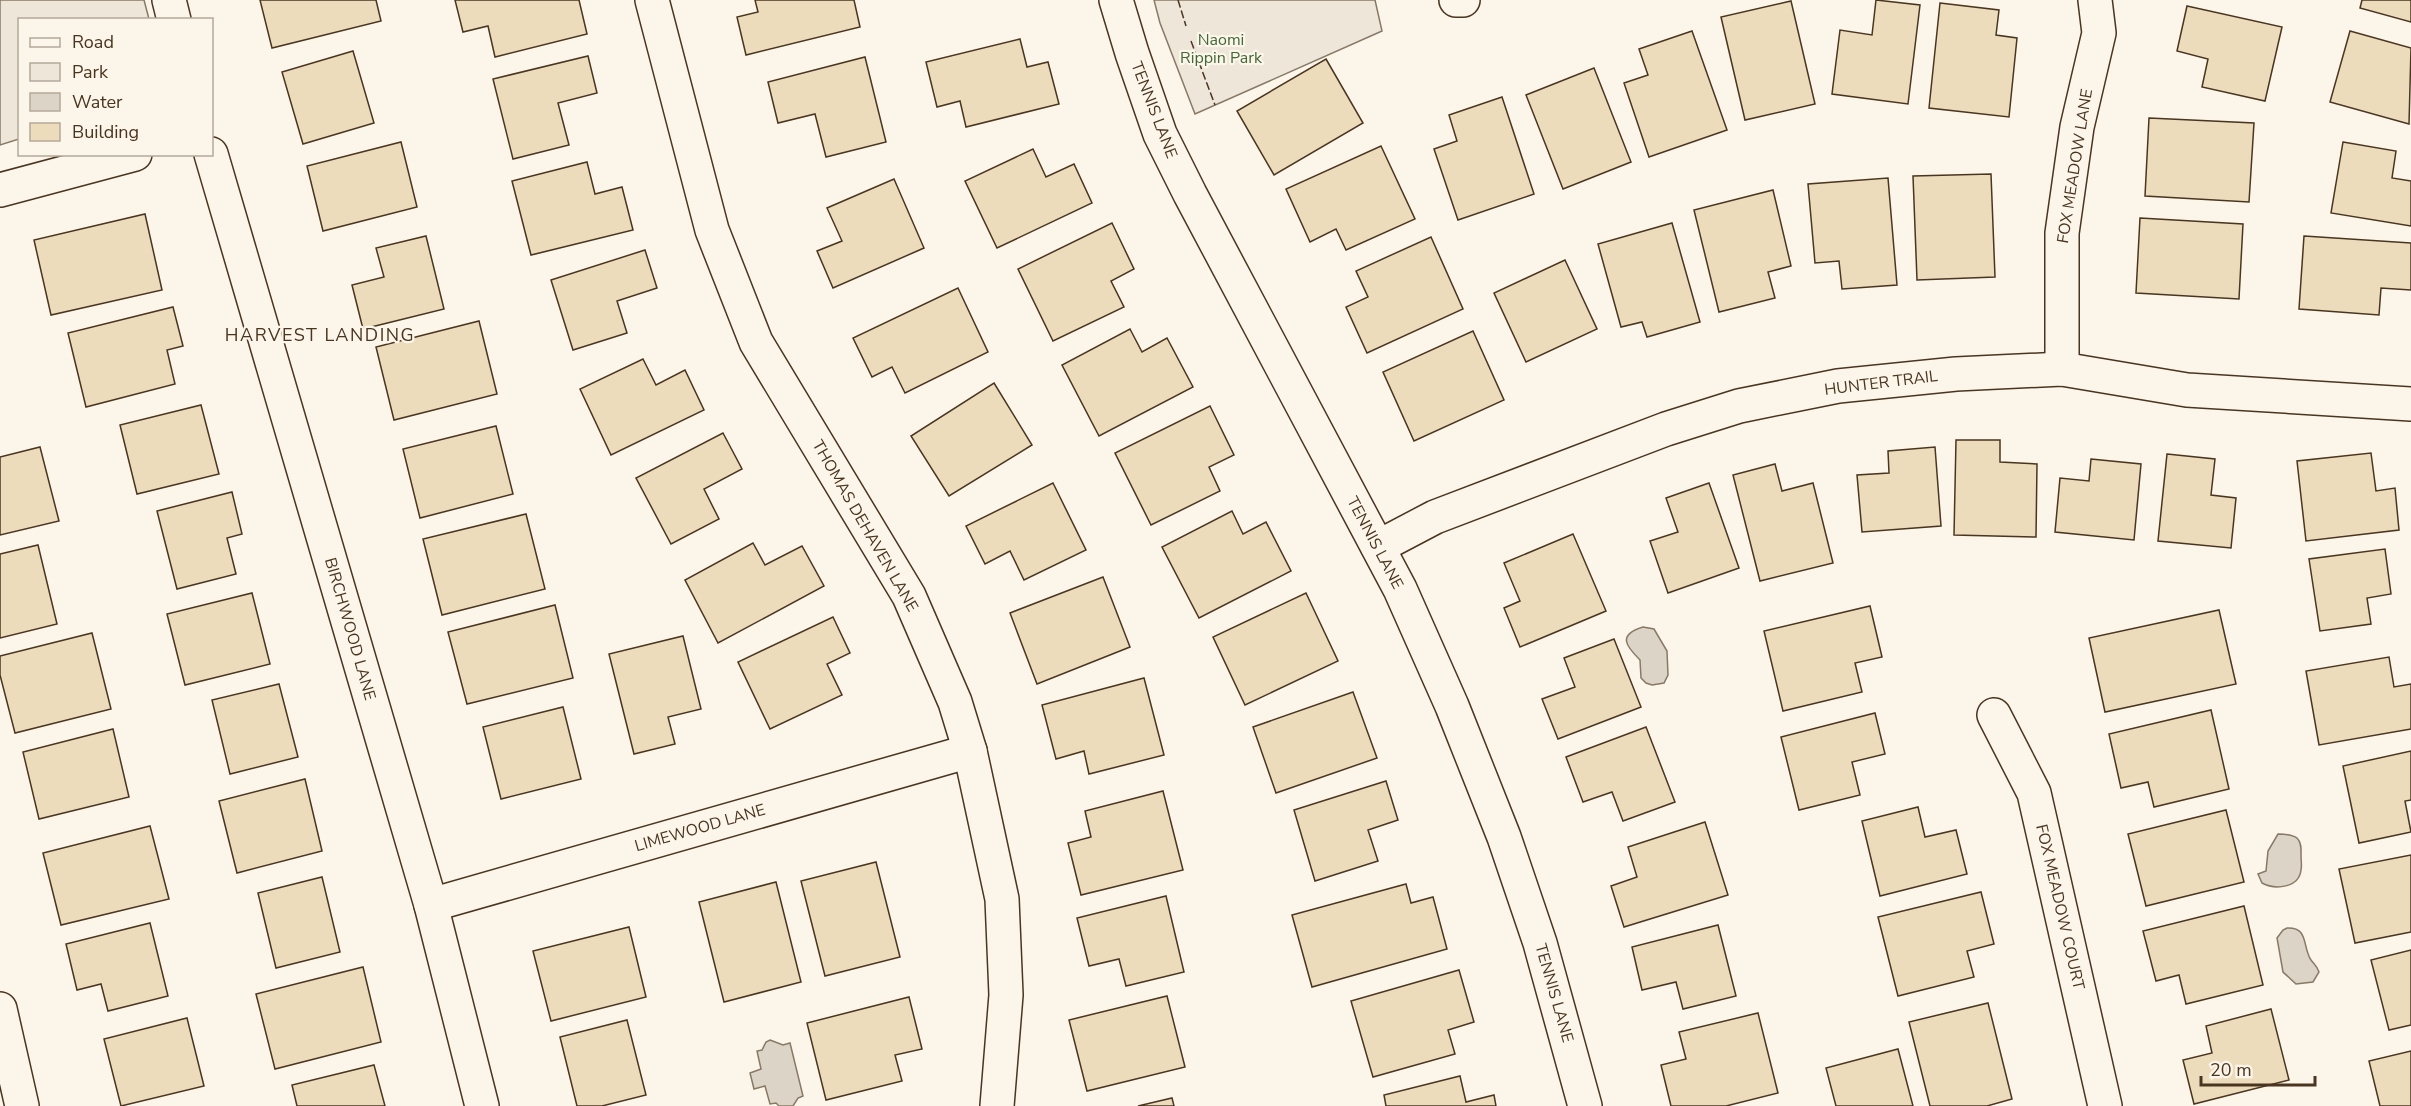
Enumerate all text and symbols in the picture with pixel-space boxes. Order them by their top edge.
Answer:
legend [18,18,213,156]
park label: Naomi Rippin Park [1180,29,1263,69]
text: Road [72,30,114,54]
street label: TENNIS LANE [1125,58,1183,162]
text: Park [72,60,109,84]
street label: FOX MEADOW LANE [2052,87,2098,245]
text: Water [72,90,123,114]
text: Building [72,120,139,144]
district label: HARVEST LANDING [225,323,415,347]
street label: HUNTER TRAIL [1823,365,1939,401]
street label: THOMAS DEHAVEN LANE [807,436,923,616]
street label: TENNIS LANE [1341,493,1409,593]
street label: BIRCHWOOD LANE [319,555,381,703]
street label: LIMEWOOD LANE [632,799,768,857]
street label: FOX MEADOW COURT [2030,822,2090,992]
street label: TENNIS LANE [1529,941,1579,1045]
scale bar [2201,1049,2315,1087]
text: 20 m [2210,1058,2252,1082]

